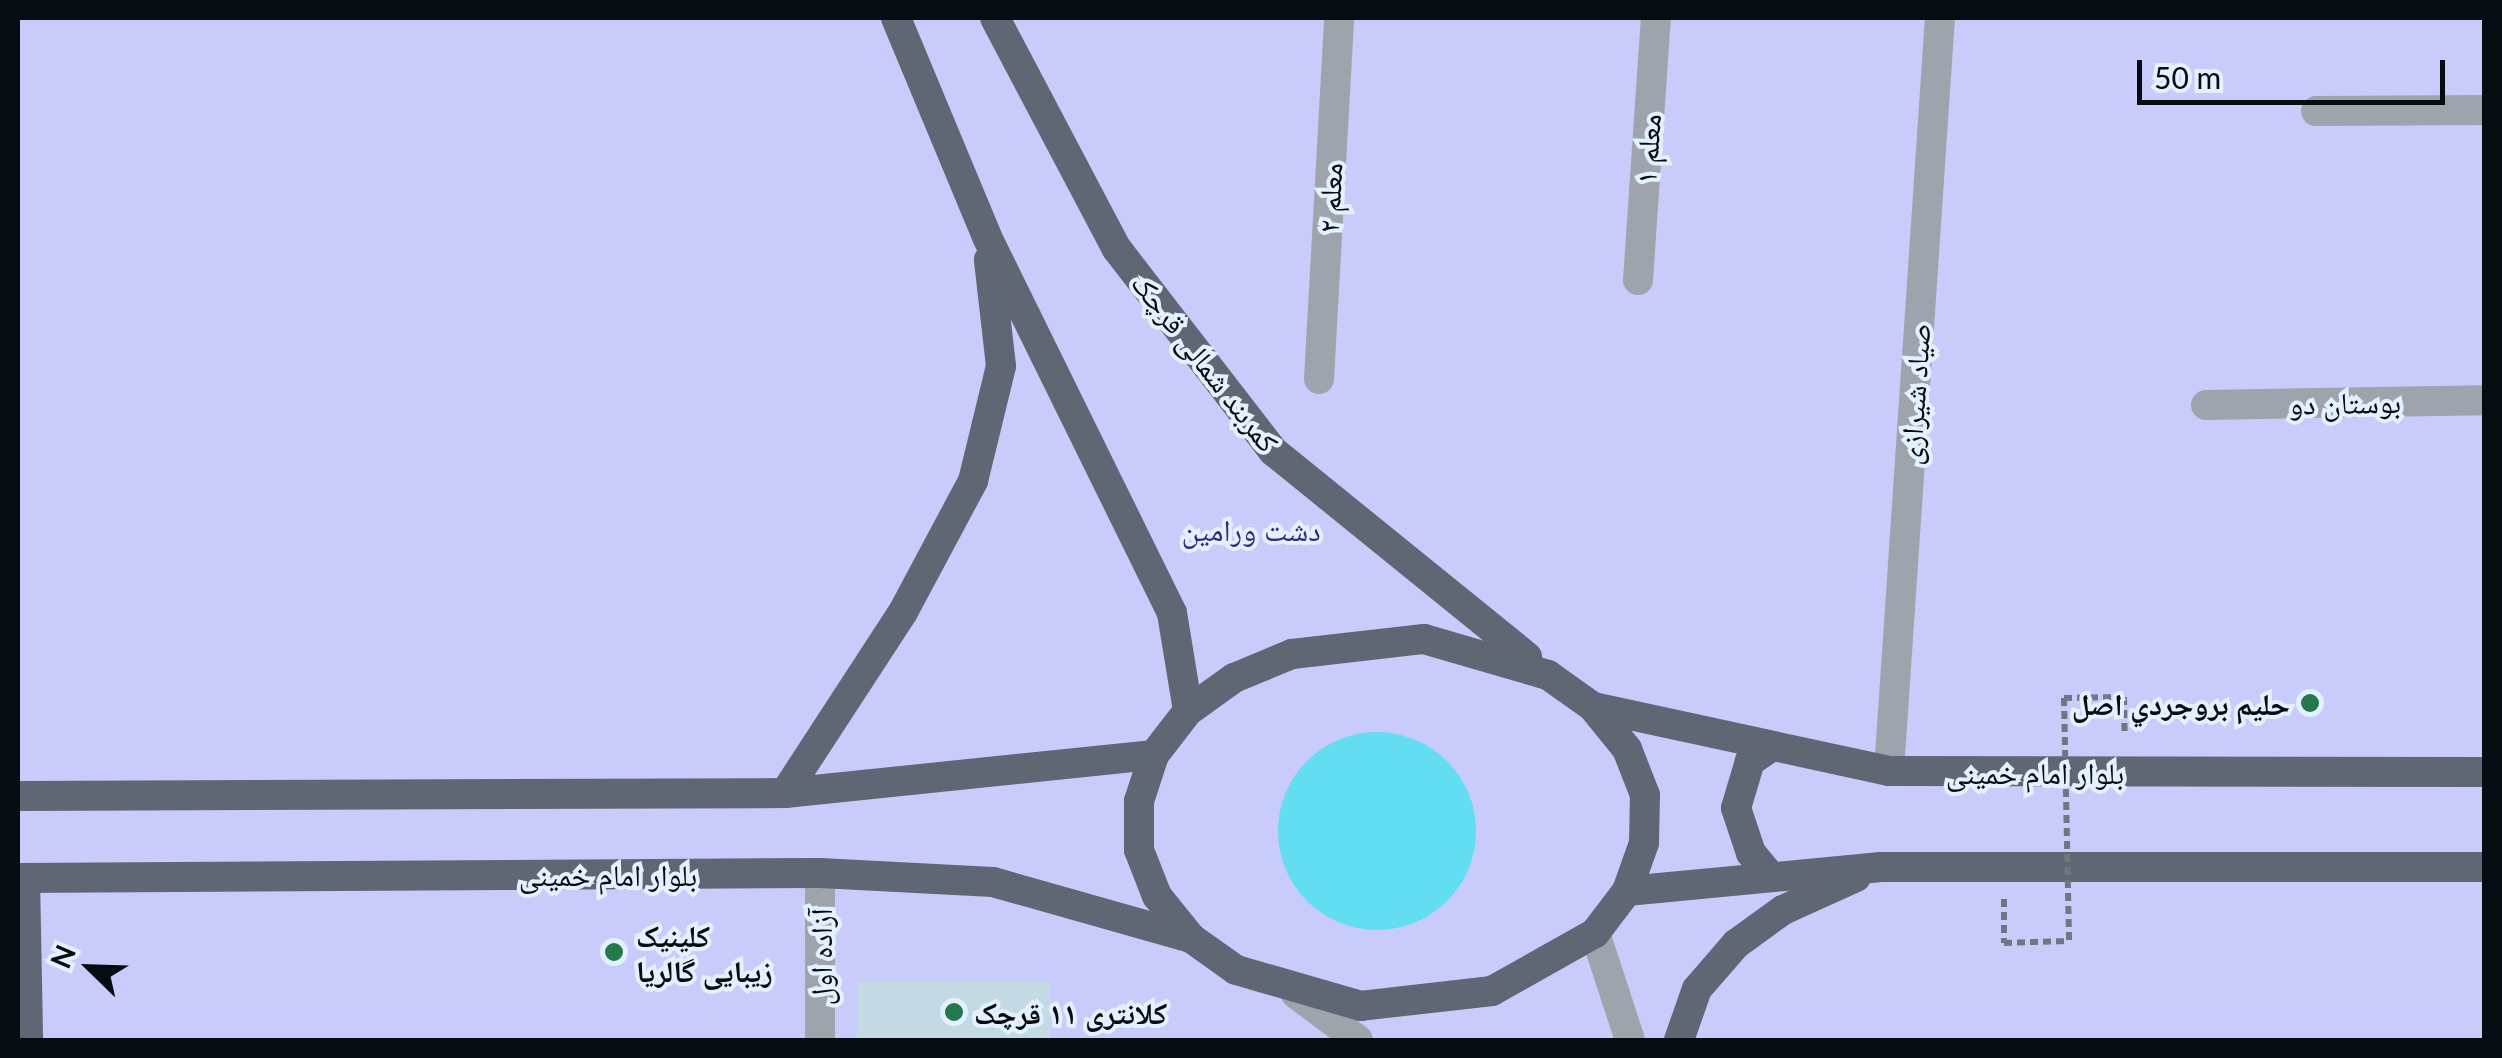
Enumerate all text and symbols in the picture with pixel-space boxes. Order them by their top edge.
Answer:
scale bar [2142,40,2450,102]
text: 50 m [2154,59,2221,95]
street label: معلم ۱ [1627,113,1667,185]
street label: معلم ۲ [1309,162,1349,234]
street label: کمربند شمالی قرچک [1125,265,1287,459]
street label: صیاد شیرازی [1891,322,1937,466]
street label: بوستان دو [2289,383,2401,421]
park label: دشت ورامین [1181,511,1321,547]
place label: حليم بروجردي اصل [2072,685,2290,721]
marker: حليم بروجردي اصل [2299,692,2321,714]
street label: بلوار امام خمینی [1946,754,2124,790]
street label: بلوار امام خمینی [519,856,697,892]
street label: آزاده اول [802,908,838,1006]
place label: کلینیک زیبایی گالریا [636,917,772,988]
north arrow [40,918,140,1018]
marker: کلینیک زیبایی گالریا [601,939,627,965]
text: N [43,940,82,973]
place label: کلانتری ۱۱ قرچک [974,994,1167,1030]
marker: کلانتری ۱۱ قرچک [943,1001,965,1023]

